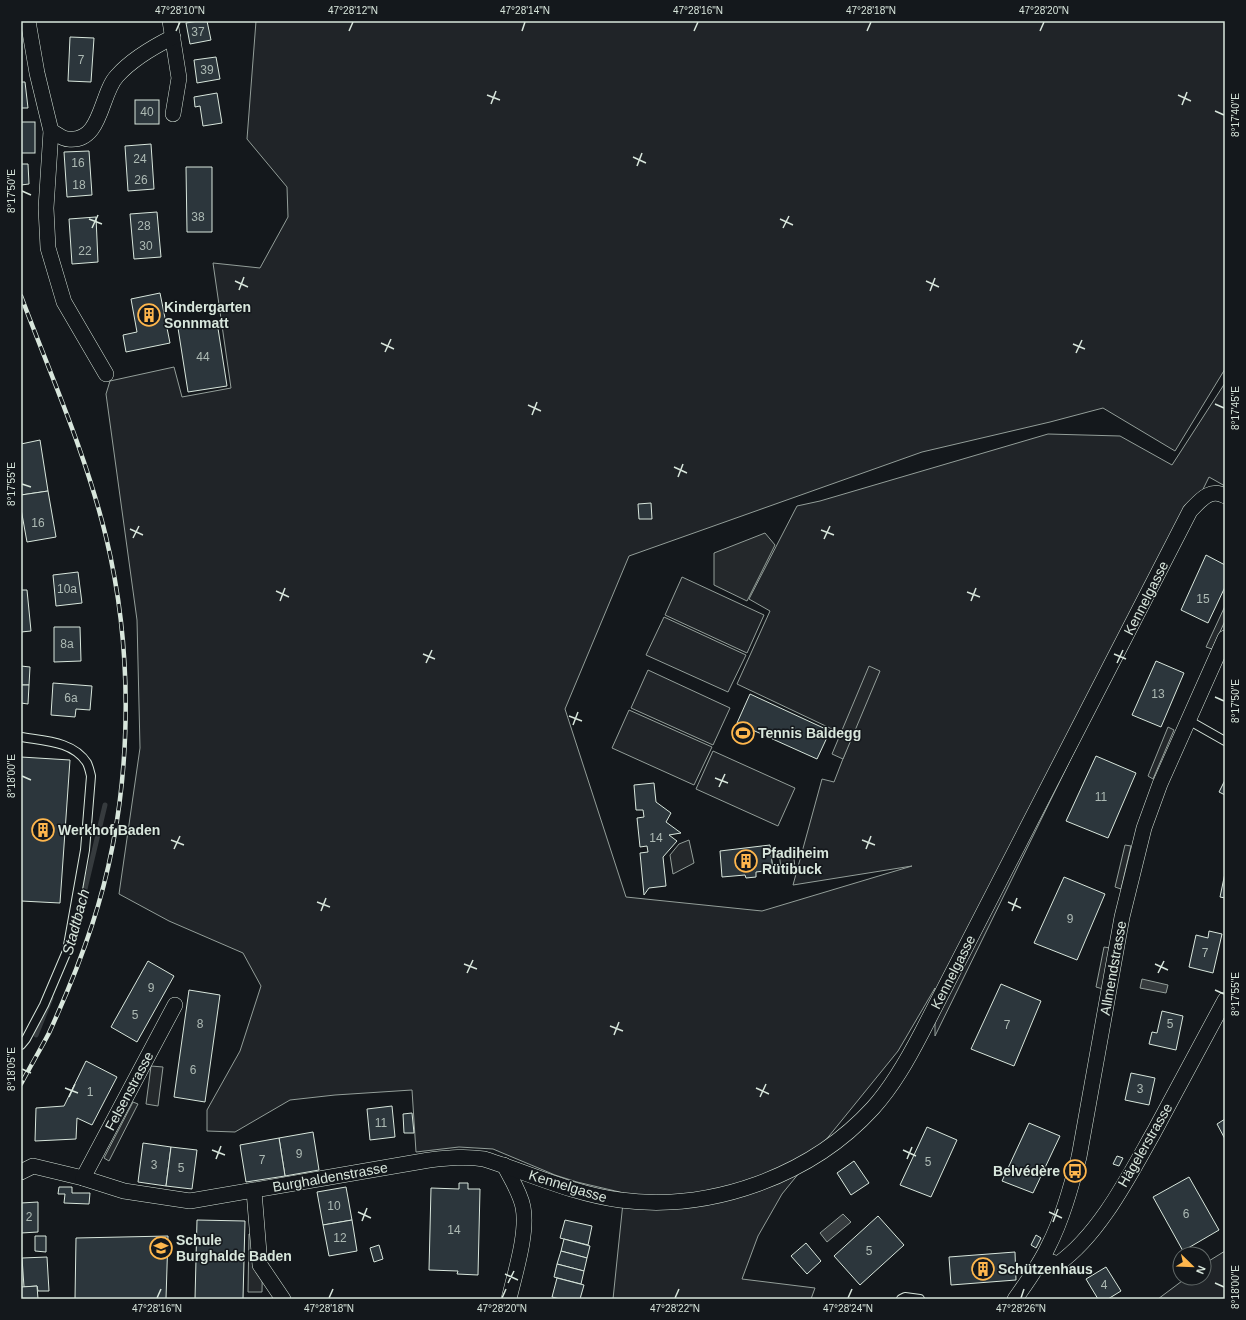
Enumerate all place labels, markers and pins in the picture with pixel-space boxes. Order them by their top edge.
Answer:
place label: Kindergarten Sonnmatt [164,299,251,331]
building icon: Kindergarten Sonnmatt [136,302,162,328]
sports icon: Tennis Baldegg [730,720,756,746]
place label: Tennis Baldegg [758,725,861,741]
building icon: Werkhof Baden [30,817,56,843]
place label: Werkhof Baden [58,822,160,838]
place label: Pfadiheim Rütibuck [762,845,829,877]
building icon: Pfadiheim Rütibuck [733,848,759,874]
bus stop icon: Belvédère [1062,1158,1088,1184]
place label: Belvédère [993,1163,1060,1179]
place label: Schule Burghalde Baden [176,1232,292,1264]
school or university icon: Schule Burghalde Baden [148,1235,174,1261]
building icon: Schützenhaus [970,1256,996,1282]
place label: Schützenhaus [998,1261,1093,1277]

